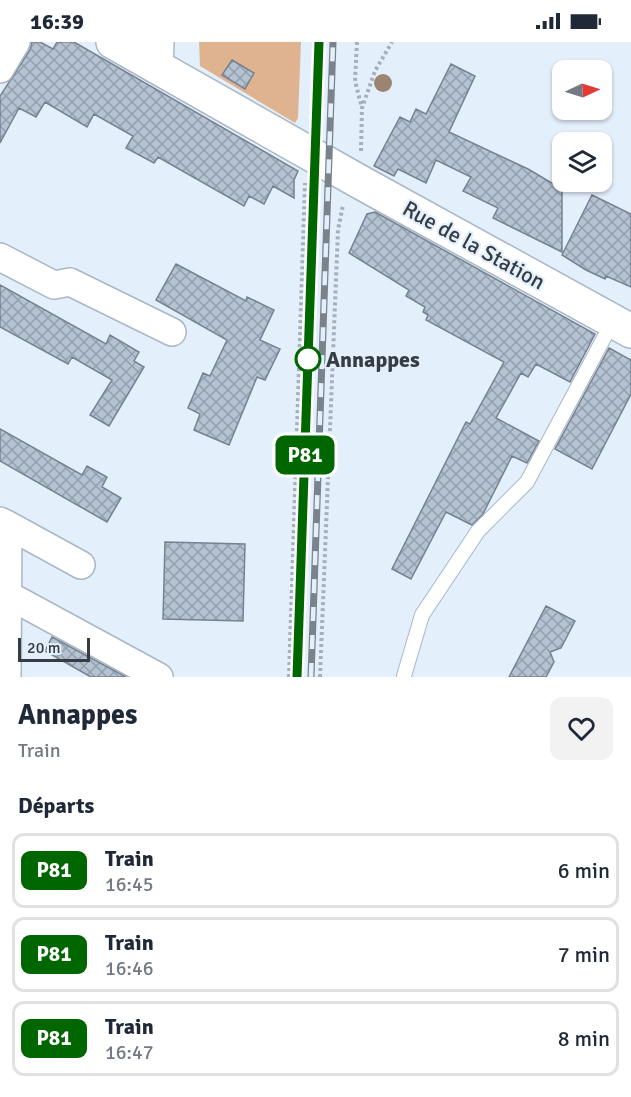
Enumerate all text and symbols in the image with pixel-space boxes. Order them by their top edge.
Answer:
text: 16:39 [30,8,84,35]
north arrow [552,60,612,120]
map controls [552,60,612,192]
button: layers [552,132,612,192]
street label: Rue de la Station [398,195,550,295]
marker: Annappes [295,346,321,372]
place label: Annappes [326,346,420,373]
line badge: P81 [270,436,340,474]
text: P81 [287,442,323,468]
scale bar [18,635,90,662]
text: 20 m [27,638,61,658]
button: heart [550,697,613,760]
text: Annappes [18,698,137,732]
text: Train [18,738,61,763]
text: Départs [18,792,94,819]
text: Train [105,845,154,872]
text: P81 [36,857,72,883]
text: 6 min [558,857,610,884]
text: 16:45 [105,872,154,897]
text: Train [105,929,154,956]
text: P81 [36,941,72,967]
text: 7 min [558,941,610,968]
text: 16:46 [105,956,154,981]
text: Train [105,1013,154,1040]
text: P81 [36,1025,72,1051]
text: 8 min [558,1025,610,1052]
text: 16:47 [105,1040,154,1065]

